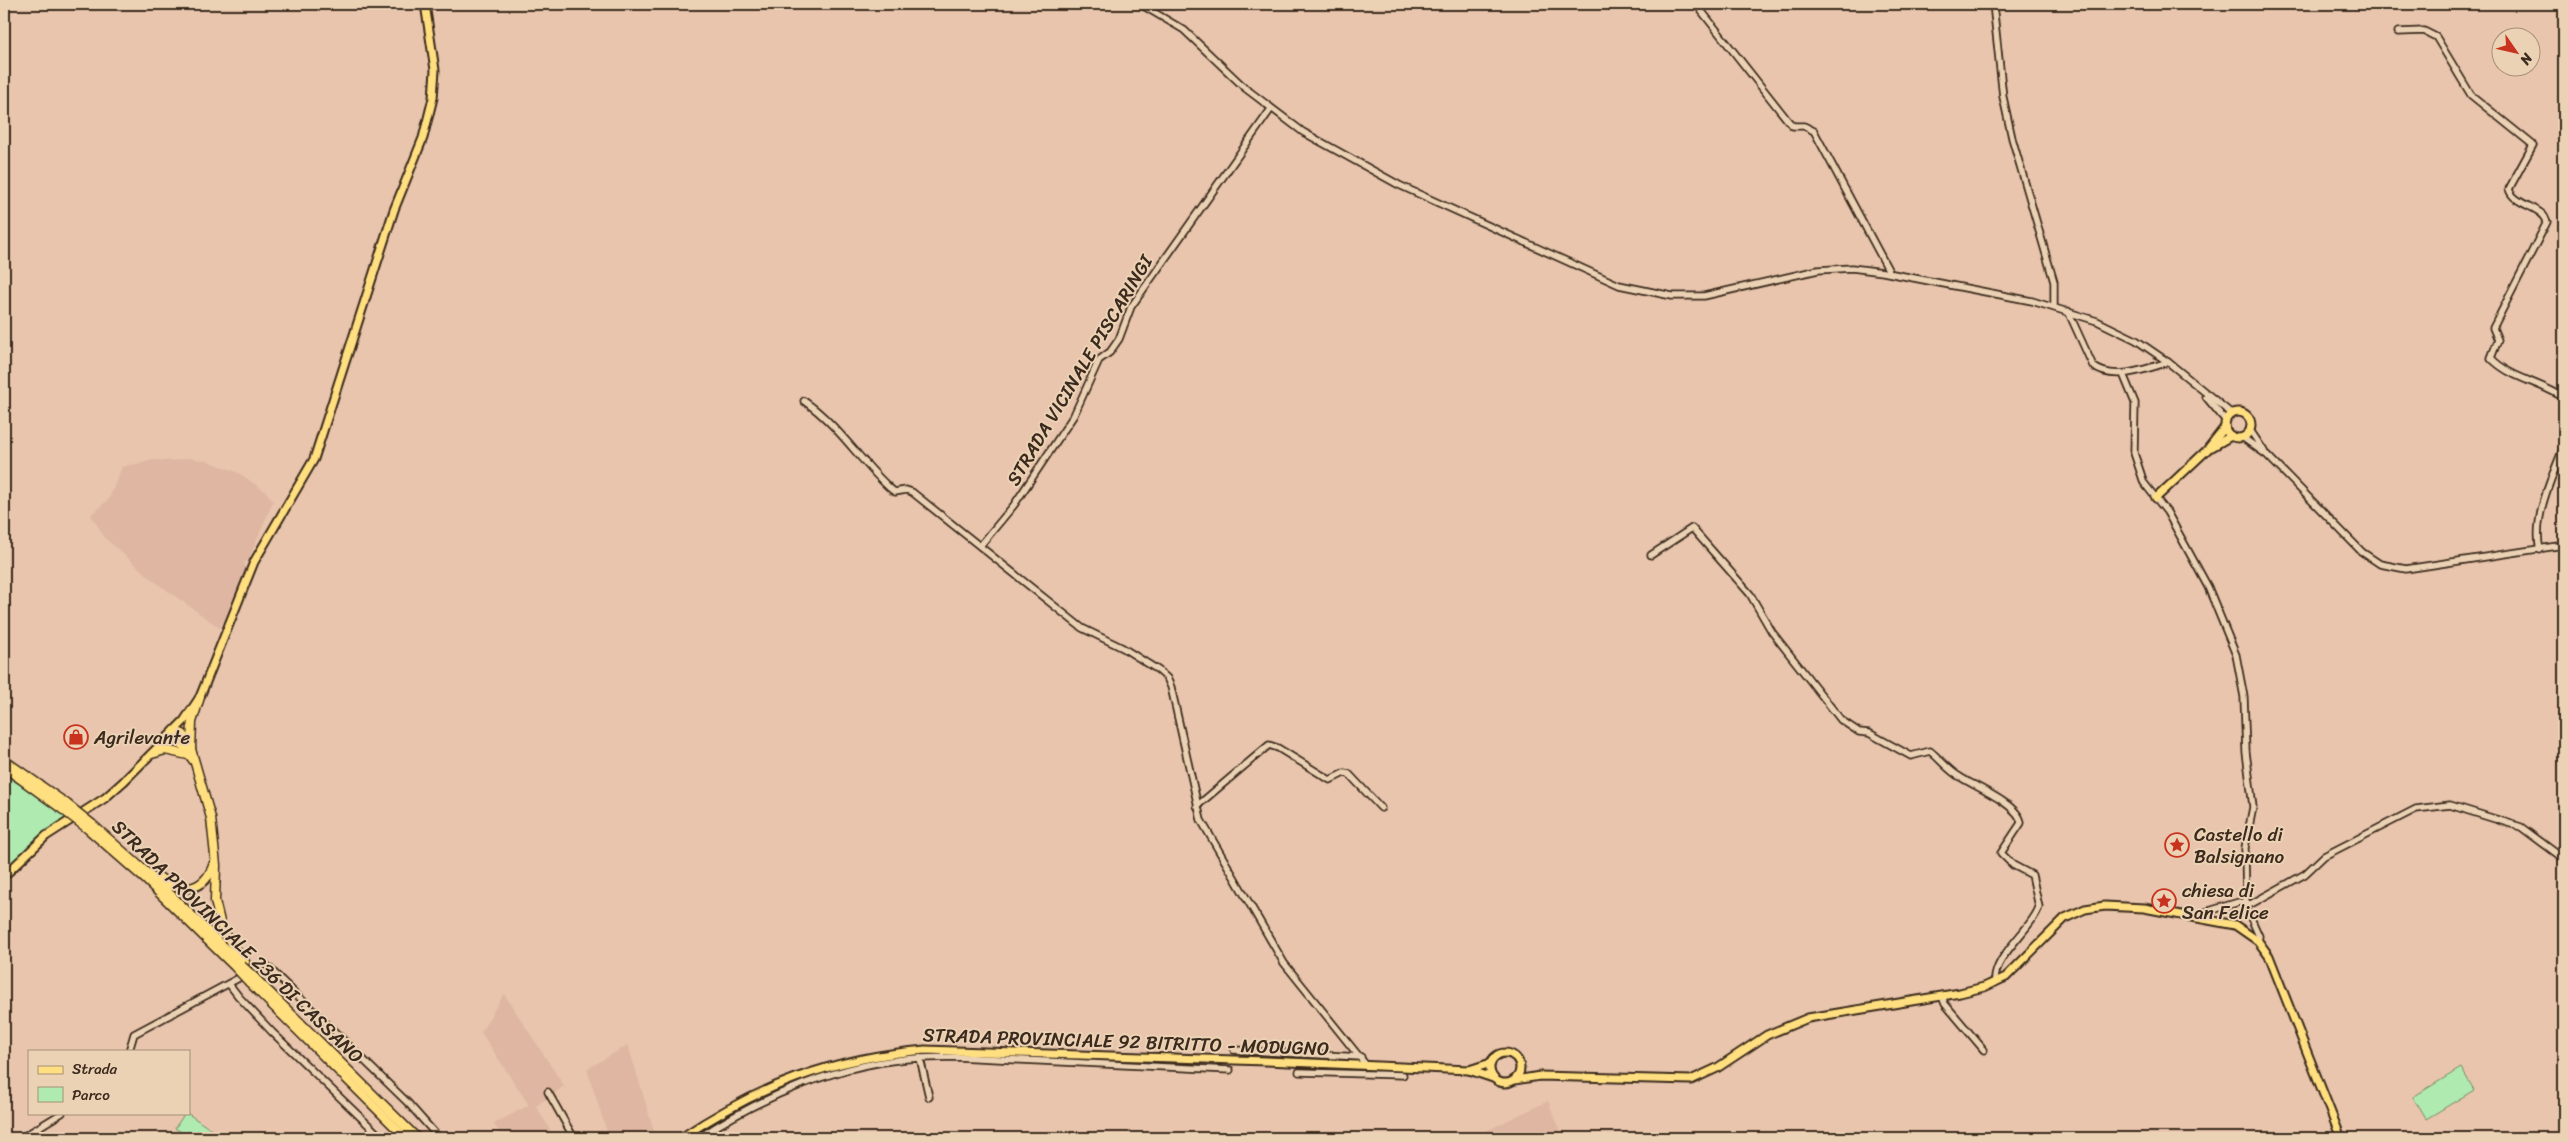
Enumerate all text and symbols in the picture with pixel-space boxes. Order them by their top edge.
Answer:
north arrow [2490,28,2540,78]
text: N [2513,47,2540,70]
street label: STRADA VICINALE PISCARINGI [997,247,1162,492]
place label: Agrilevante [93,721,191,754]
shop icon: Agrilevante [63,724,89,750]
street label: STRADA PROVINCIALE 236 DI CASSANO [104,811,372,1071]
place label: Castello di Balsignano [2194,818,2285,873]
place icon: Castello di Balsignano [2164,832,2190,858]
place label: chiesa di San Felice [2182,874,2269,929]
place icon: chiesa di San Felice [2151,888,2177,914]
street label: STRADA PROVINCIALE 92 BITRITTO - MODUGNO [922,1018,1330,1065]
legend [28,1050,190,1114]
text: Strada [72,1056,118,1082]
text: Parco [72,1082,110,1108]

